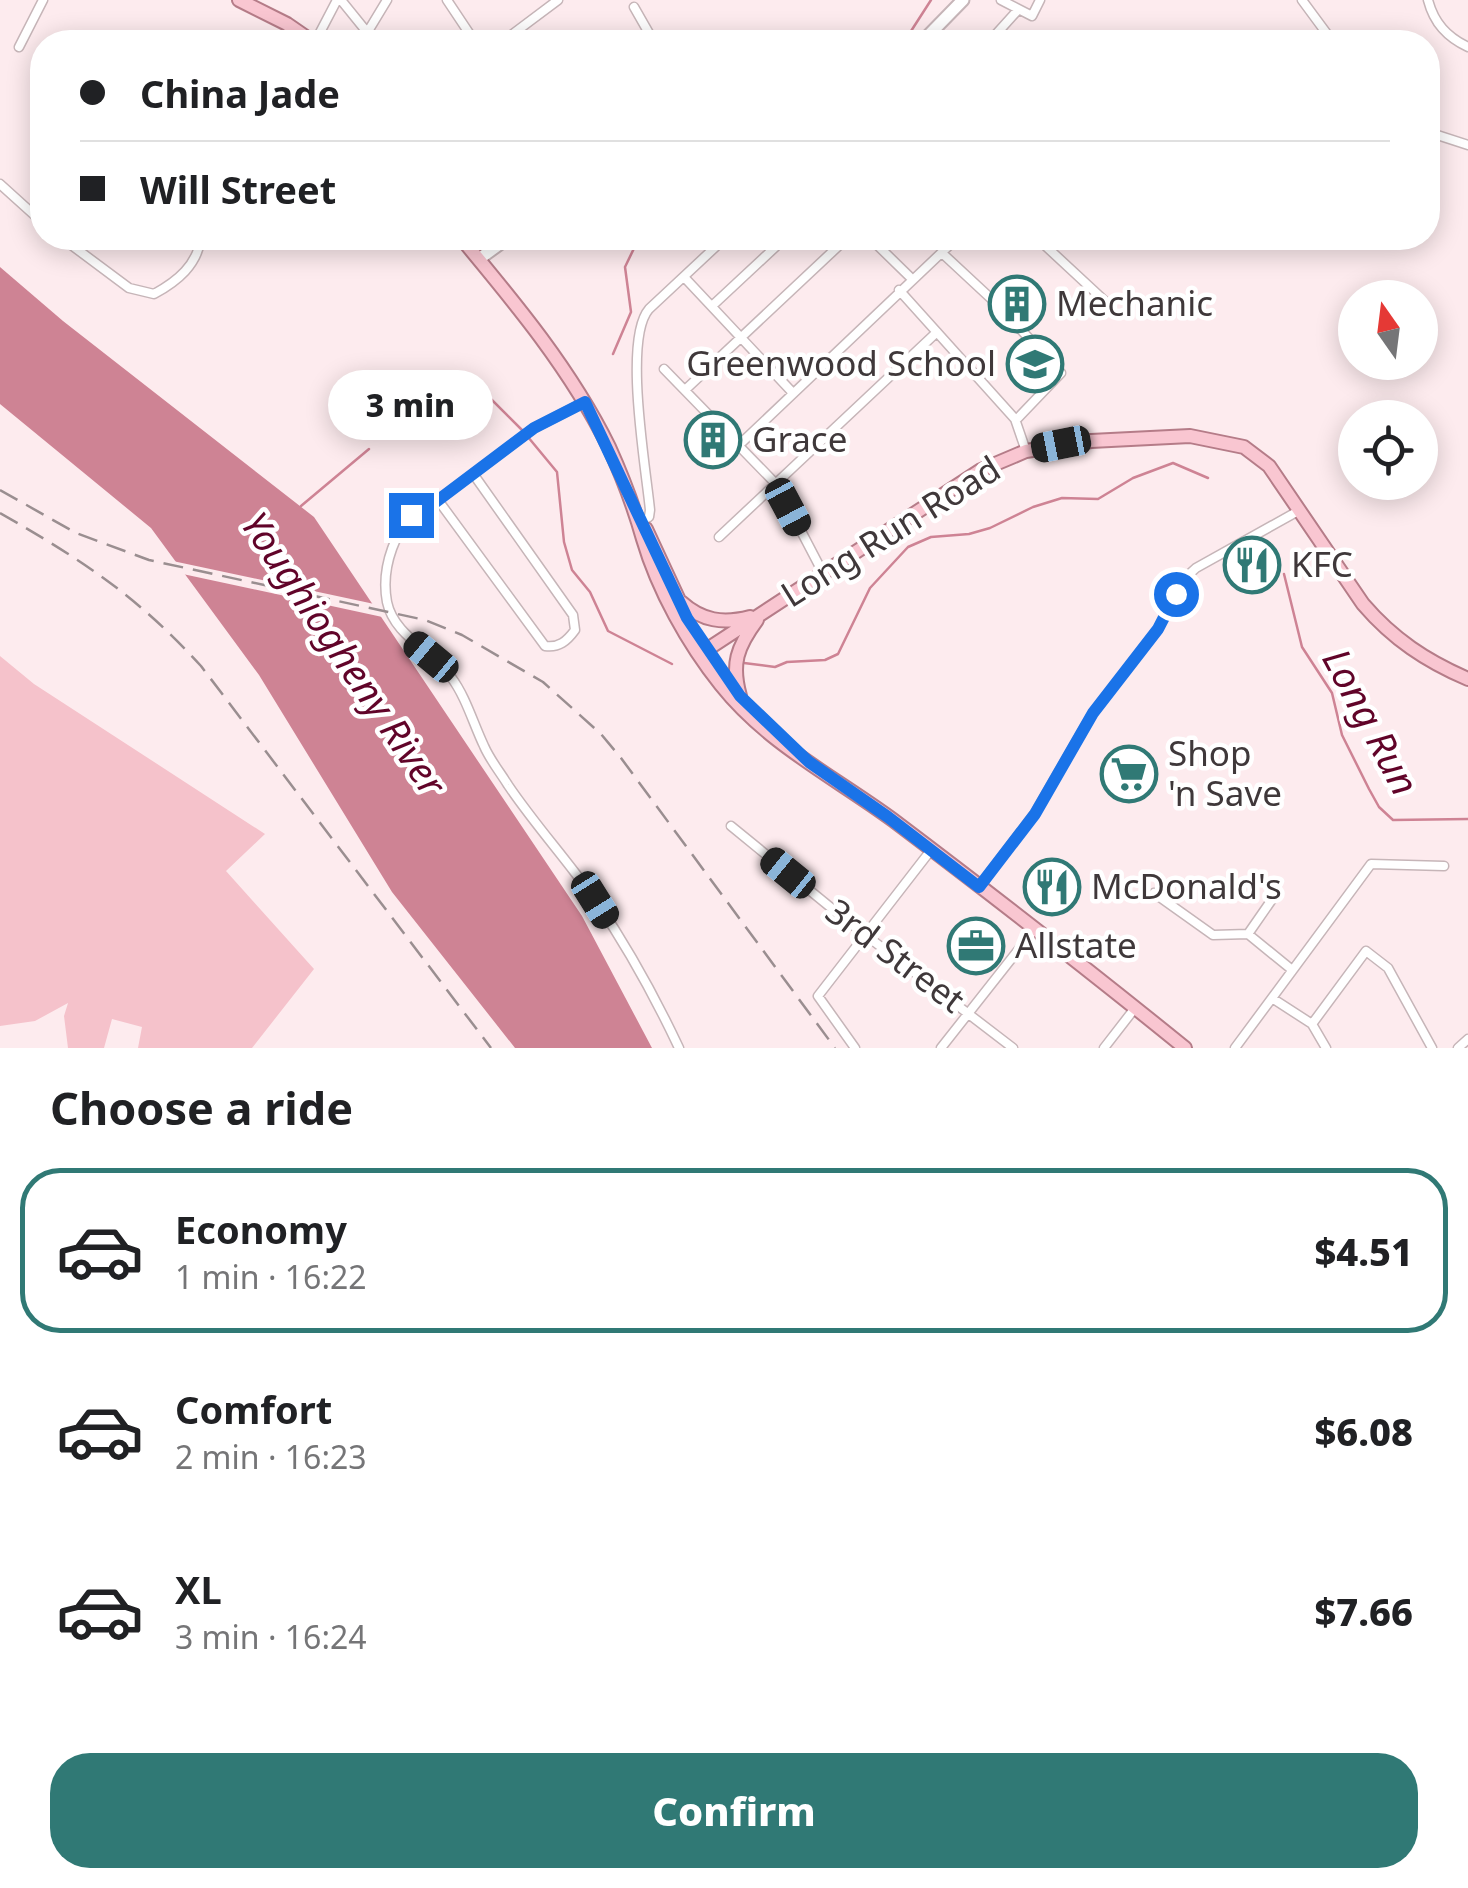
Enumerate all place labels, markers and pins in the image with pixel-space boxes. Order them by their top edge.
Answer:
building icon: Mechanic [987,274,1047,334]
place label: Mechanic [1056,279,1213,326]
school or university icon: Greenwood School [1005,334,1065,394]
place label: Greenwood School [686,339,996,386]
building icon: Grace [683,410,743,470]
place label: Grace [752,415,847,462]
restaurant icon: KFC [1222,535,1282,595]
place label: KFC [1291,540,1353,587]
place label: Shop 'n Save [1168,729,1282,816]
supermarket icon: Shop 'n Save [1099,744,1159,804]
restaurant icon: McDonald's [1022,857,1082,917]
place label: McDonald's [1091,862,1282,909]
office icon: Allstate [946,916,1006,976]
place label: Allstate [1015,921,1137,968]

